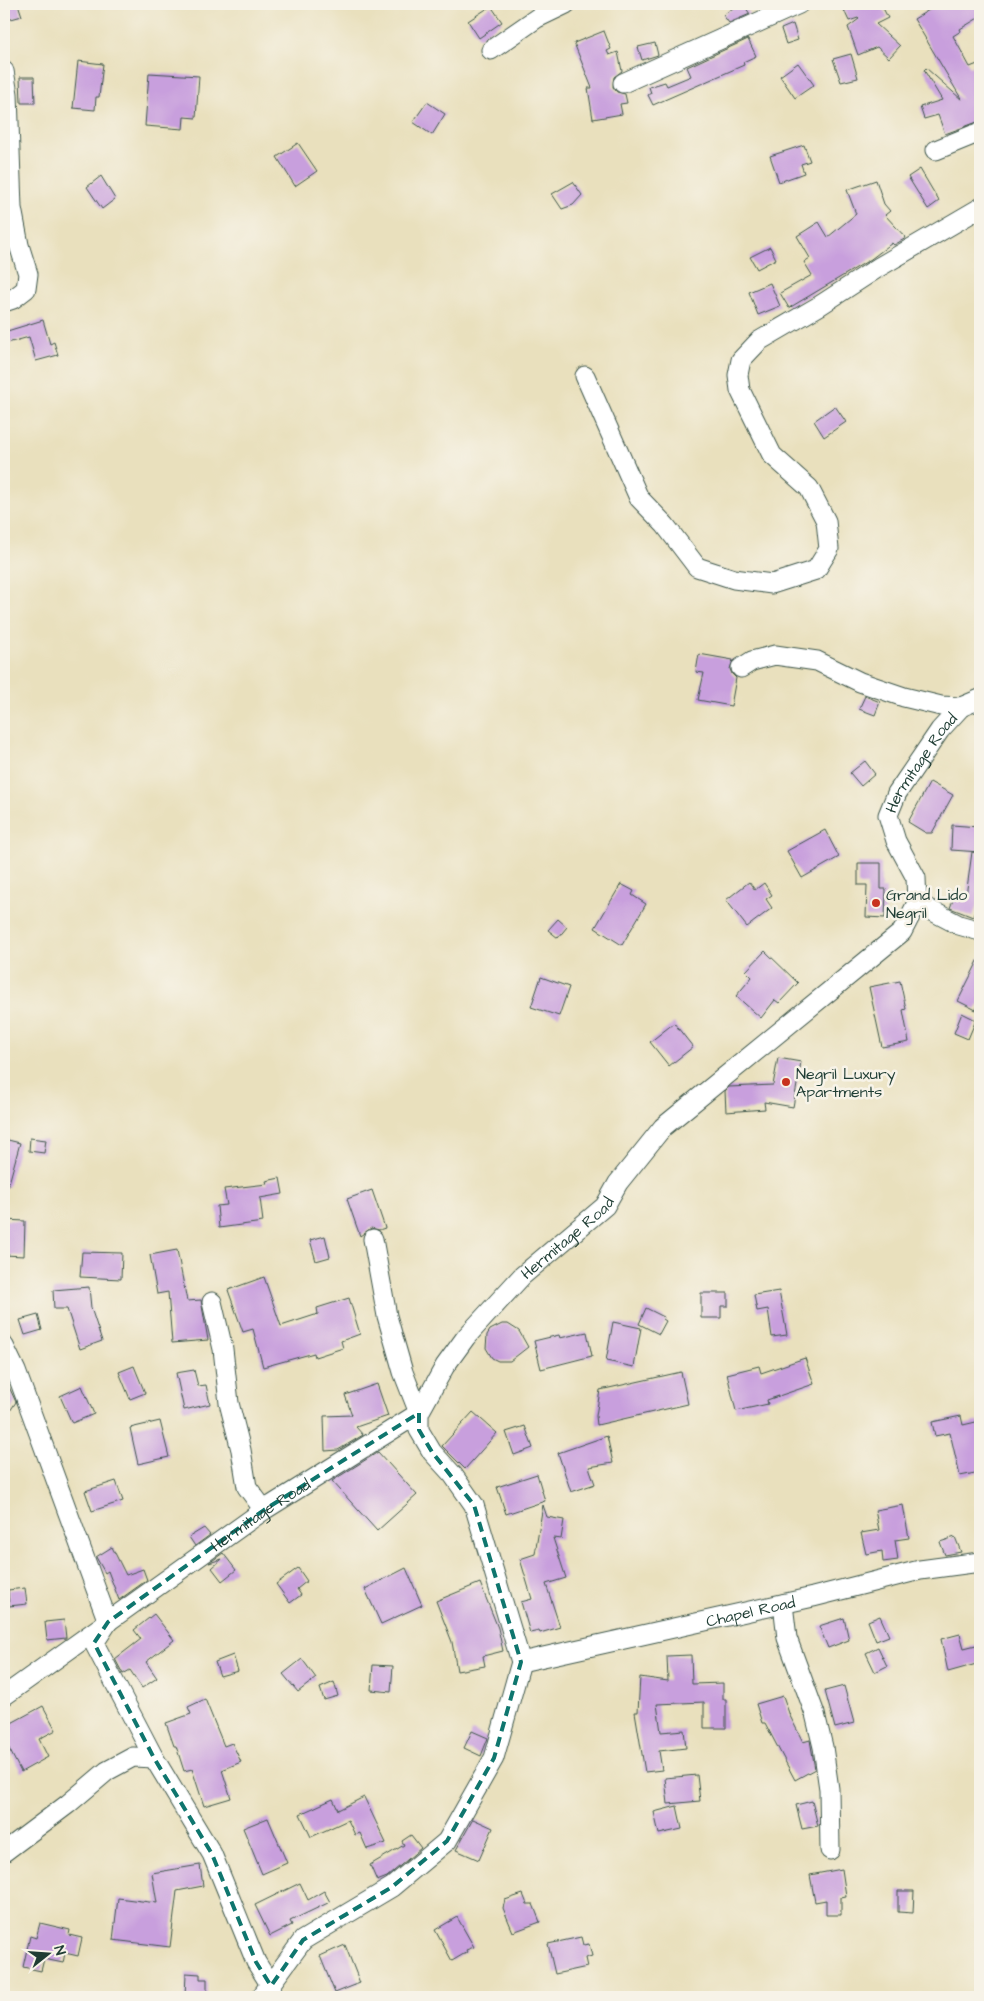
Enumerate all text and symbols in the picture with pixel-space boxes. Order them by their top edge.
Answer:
street label: Hermitage Road [880,708,963,816]
place label: Grand Lido Negril [886,884,967,925]
marker: Grand Lido Negril [870,897,882,909]
place label: Negril Luxury Apartments [796,1063,896,1103]
marker: Negril Luxury Apartments [780,1076,792,1088]
street label: Hermitage Road [516,1193,620,1285]
street label: Hermitage Road [206,1474,315,1557]
street label: Chapel Road [704,1591,797,1632]
north arrow [22,1928,72,1978]
text: N [49,1943,70,1958]

